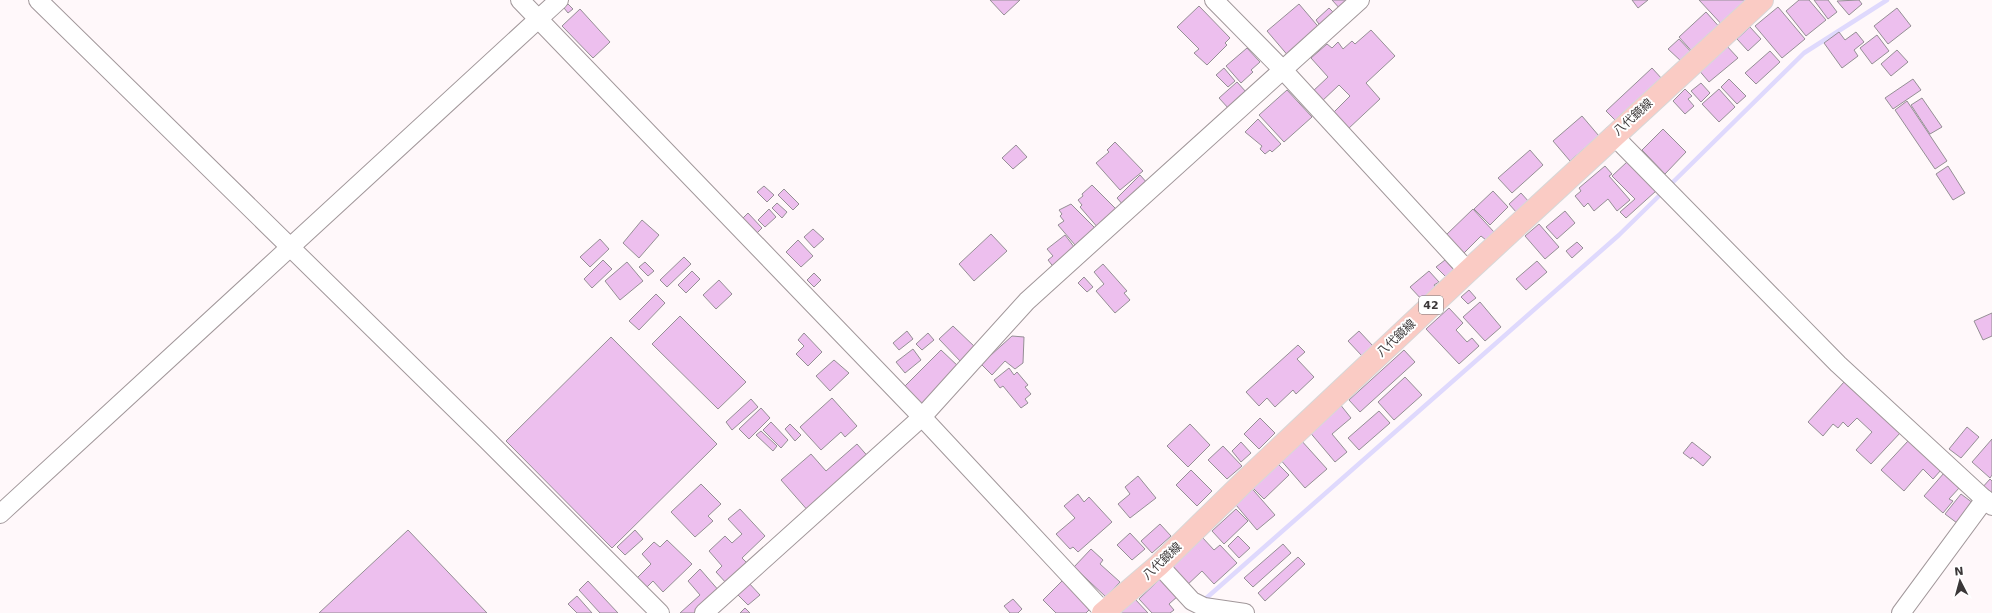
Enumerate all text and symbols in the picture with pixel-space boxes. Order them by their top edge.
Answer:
street label: 八代鏡線 [1610,96,1656,138]
road number: 42 [1419,296,1443,314]
street label: 八代鏡線 [1374,317,1418,359]
street label: 八代鏡線 [1140,540,1184,582]
north arrow [1940,561,1980,601]
text: N [1954,565,1964,578]

